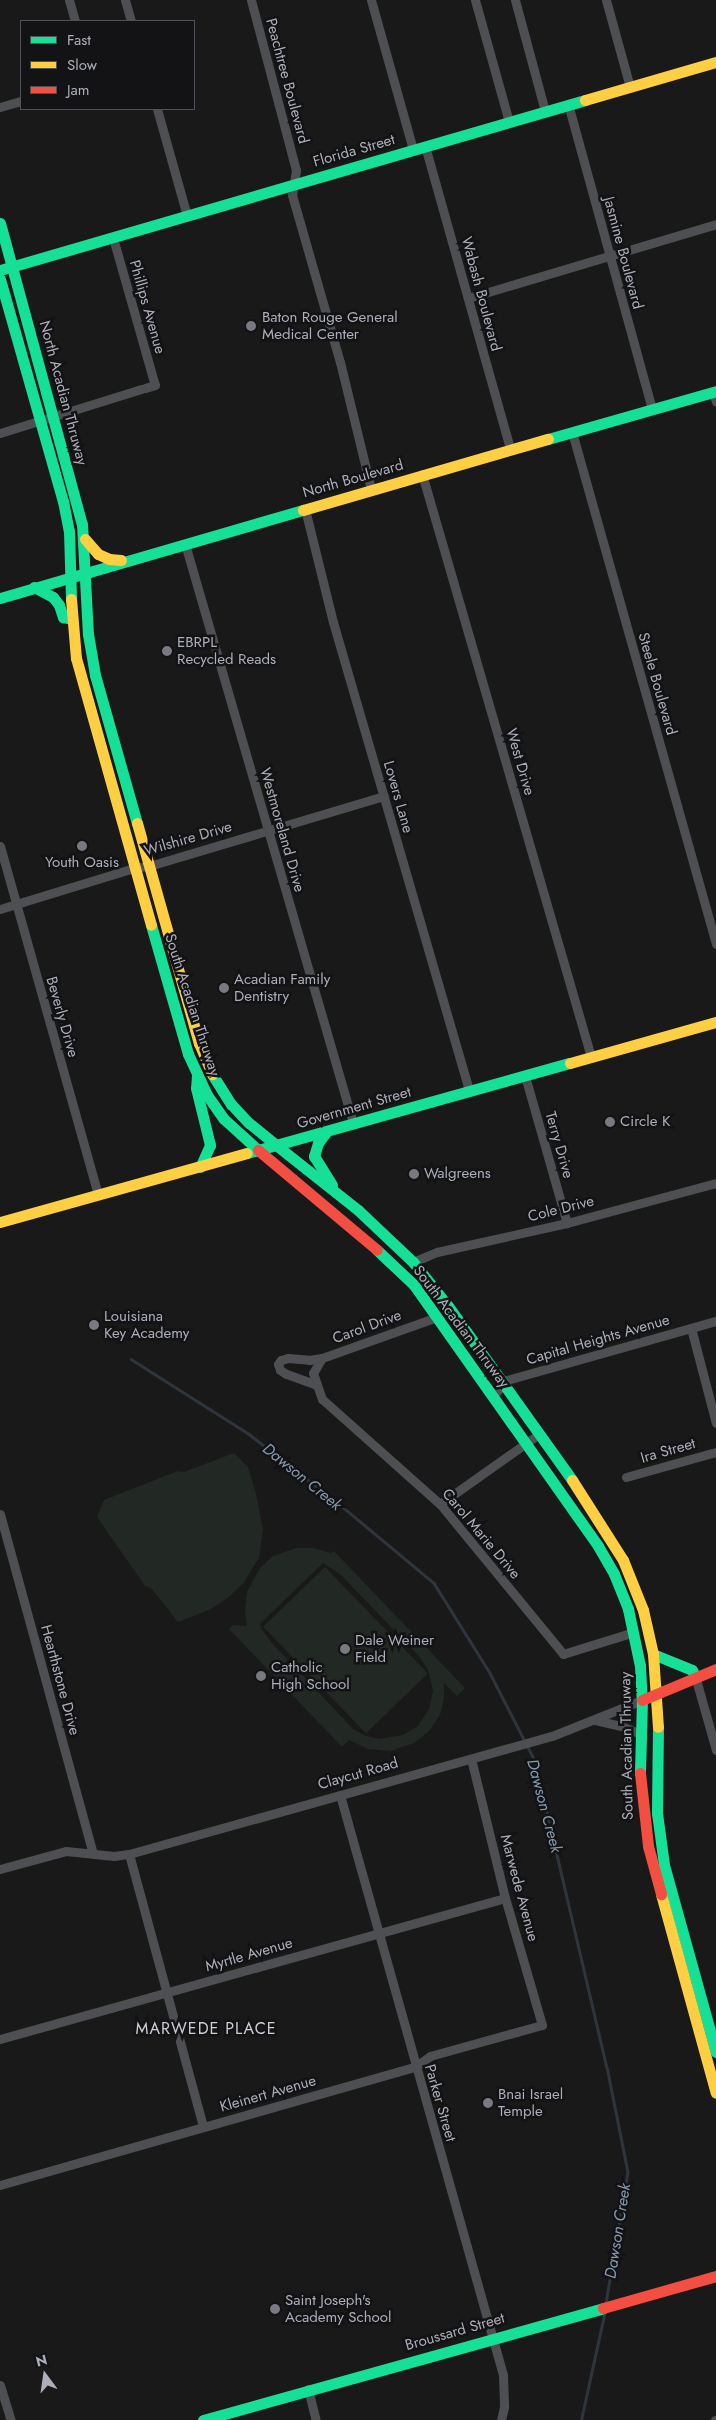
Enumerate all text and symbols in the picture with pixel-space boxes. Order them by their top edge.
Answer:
street label: Peachtree Boulevard [262,16,312,146]
legend [20,20,195,110]
text: Fast [67,29,91,51]
text: Slow [67,54,97,76]
text: Jam [67,79,90,101]
street label: Florida Street [311,131,397,171]
street label: Jasmine Boulevard [599,195,647,311]
street label: Wabash Boulevard [457,235,505,353]
street label: Phillips Avenue [125,258,169,356]
place label: Baton Rouge General Medical Center [262,308,398,343]
street label: North Acadian Thruway [35,319,91,467]
marker: Baton Rouge General Medical Center [244,319,258,333]
street label: North Boulevard [301,456,405,502]
street label: Steele Boulevard [634,631,680,737]
place label: EBRPL Recycled Reads [177,633,276,668]
marker: EBRPL Recycled Reads [161,645,173,657]
street label: West Drive [502,726,538,798]
street label: Lovers Lane [379,759,417,835]
street label: Westmoreland Drive [256,766,308,894]
street label: Wilshire Drive [142,818,234,860]
marker: Youth Oasis [76,840,88,852]
place label: Youth Oasis [45,854,119,872]
street label: South Acadian Thruway [161,932,223,1078]
place label: Acadian Family Dentistry [234,970,330,1005]
street label: Beverly Drive [42,975,82,1059]
marker: Acadian Family Dentistry [218,982,230,994]
street label: Government Street [295,1083,413,1133]
street label: Terry Drive [541,1110,577,1180]
place label: Circle K [620,1113,670,1131]
marker: Circle K [604,1116,616,1128]
place label: Walgreens [424,1165,491,1183]
marker: Walgreens [408,1168,420,1180]
street label: Cole Drive [526,1192,596,1226]
street label: South Acadian Thruway [409,1262,513,1392]
street label: Carol Drive [330,1306,404,1348]
place label: Louisiana Key Academy [104,1307,189,1342]
street label: Capital Heights Avenue [524,1311,672,1369]
marker: Louisiana Key Academy [88,1319,100,1331]
street label: Ira Street [638,1435,698,1467]
water label: Dawson Creek [259,1439,345,1515]
street label: Carol Marie Drive [438,1485,524,1583]
street label: Hearthstone Drive [37,1623,83,1737]
place label: Dale Weiner Field [355,1631,434,1666]
marker: Dale Weiner Field [339,1643,351,1655]
place label: Catholic High School [271,1658,350,1693]
marker: Catholic High School [255,1670,267,1682]
street label: South Acadian Thruway [617,1672,637,1820]
street label: Claycut Road [316,1754,400,1794]
water label: Dawson Creek [522,1757,566,1855]
street label: Marwede Avenue [496,1832,542,1944]
street label: Myrtle Avenue [203,1934,295,1976]
district label: MARWEDE PLACE [134,2019,278,2039]
street label: Parker Street [420,2062,460,2144]
street label: Kleinert Avenue [218,2072,318,2116]
place label: Bnai Israel Temple [498,2085,563,2120]
marker: Bnai Israel Temple [482,2097,494,2109]
water label: Dawson Creek [601,2182,635,2280]
place label: Saint Joseph's Academy School [285,2291,391,2326]
marker: Saint Joseph's Academy School [269,2303,281,2315]
street label: Broussard Street [403,2309,507,2355]
text: N [34,2349,49,2371]
north arrow [20,2350,70,2400]

